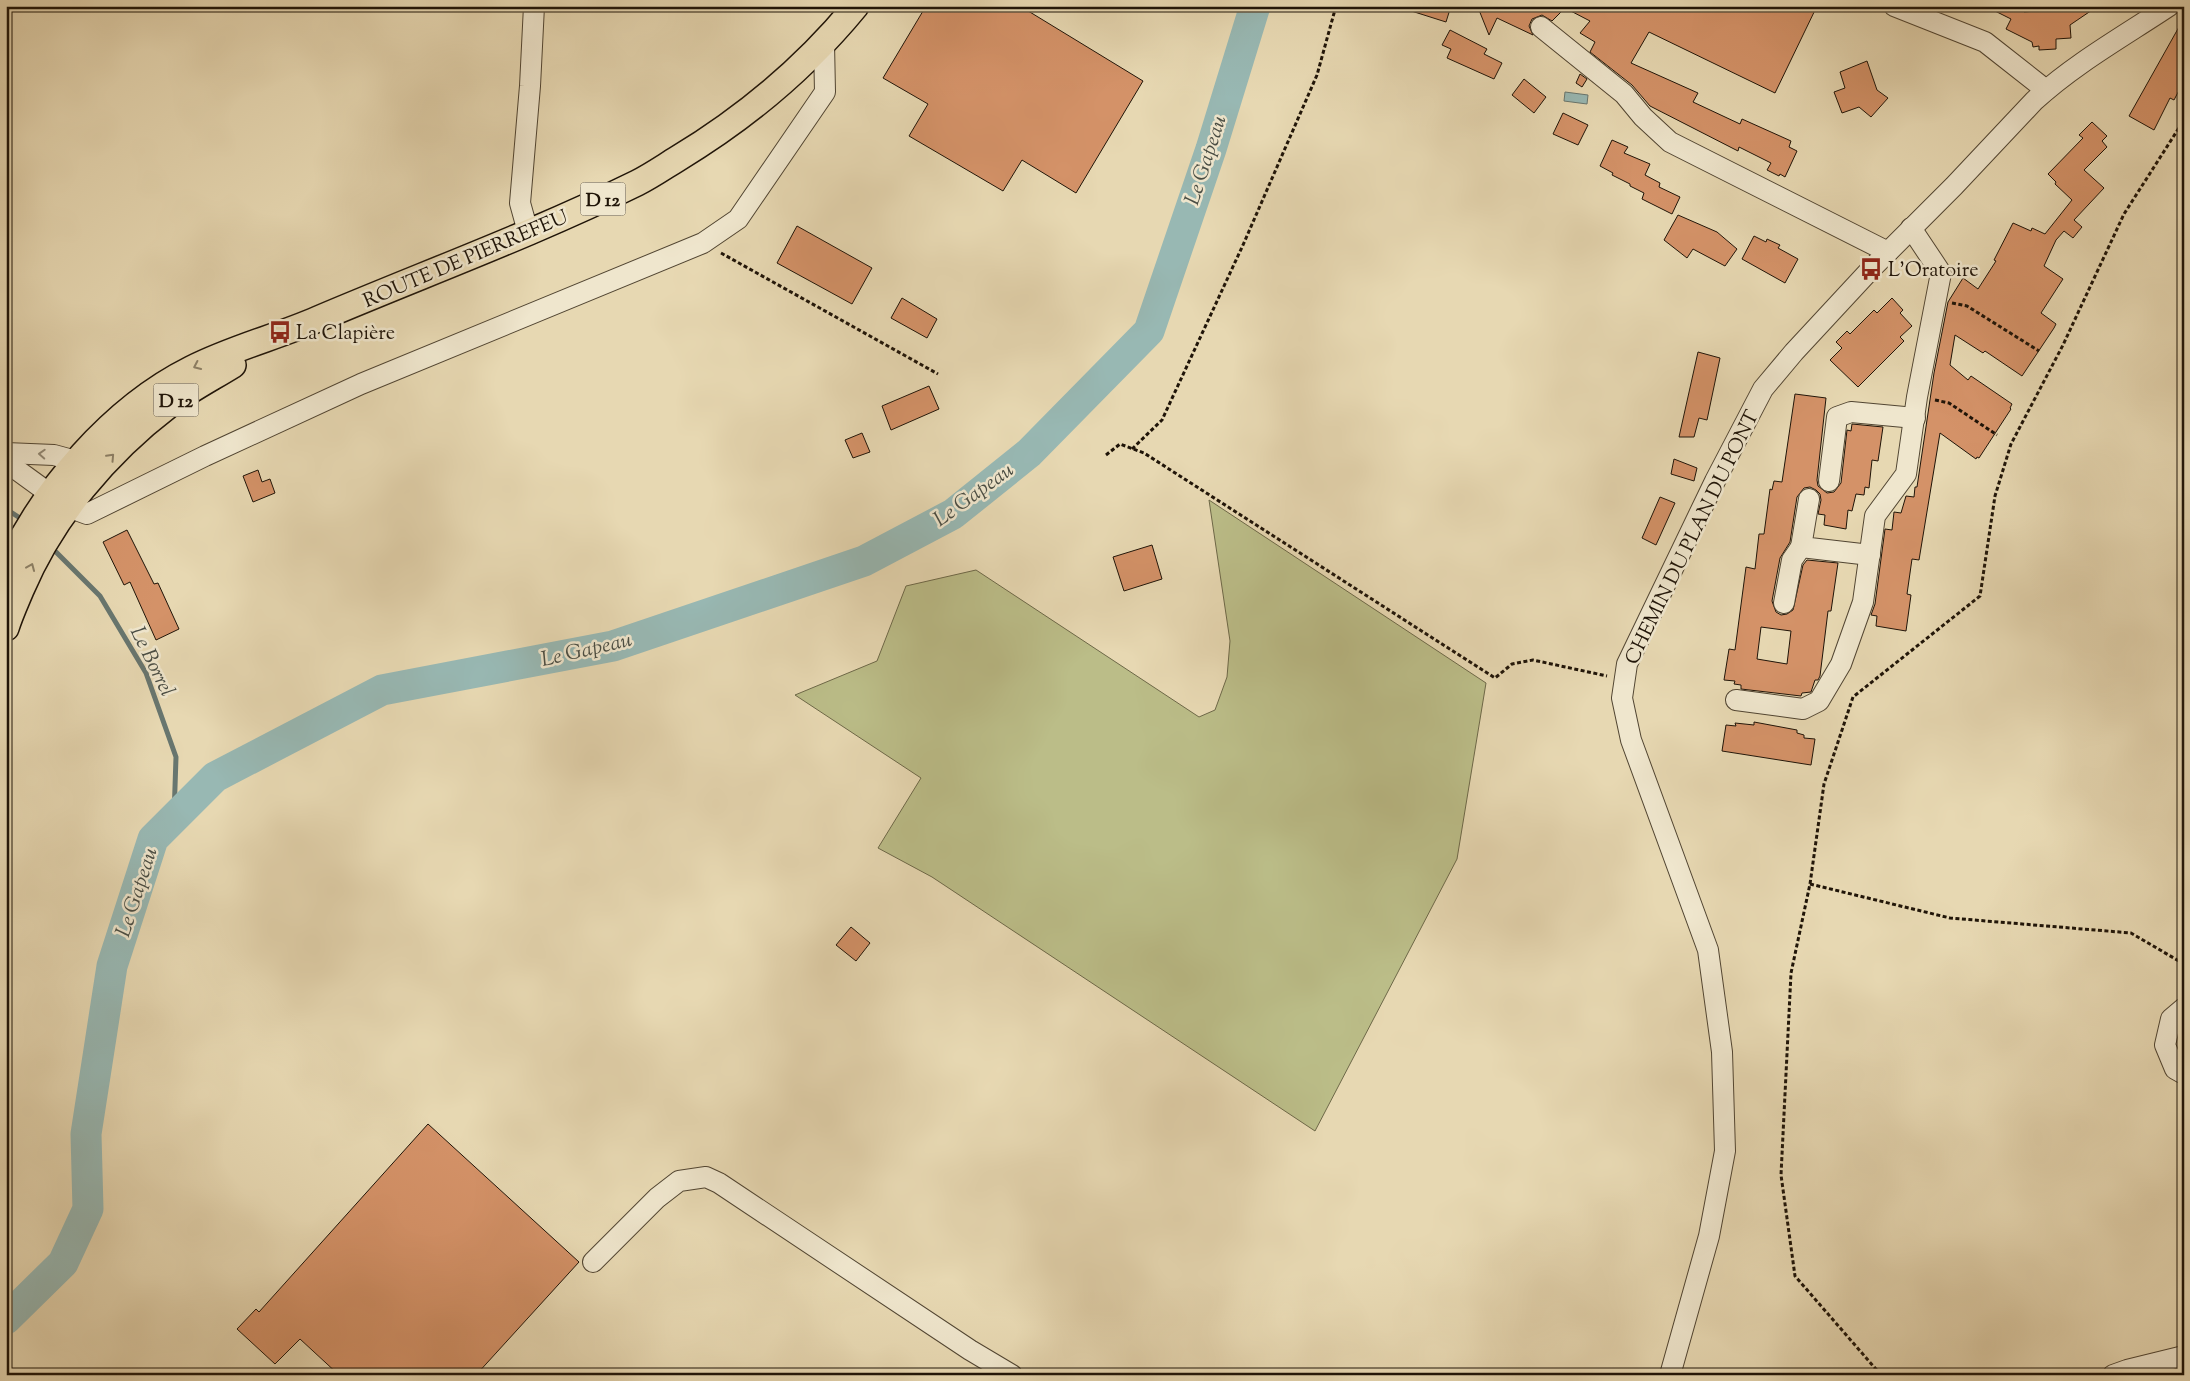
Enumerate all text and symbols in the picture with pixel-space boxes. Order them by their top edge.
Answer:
water label: Le Gapeau [1178,112,1235,209]
road number: D 12 [580,182,626,215]
street label: ROUTE DE PIERREFEU [359,204,573,317]
bus stop icon: L'Oratoire [1858,256,1884,282]
place label: L'Oratoire [1888,257,1979,286]
bus stop icon: La Clapière [267,319,293,345]
place label: La Clapière [296,320,395,349]
one-way arrow [193,360,202,371]
road number: D 12 [154,384,198,416]
street label: CHEMIN DU PLAN DU PONT [1619,406,1768,670]
one-way arrow [37,449,45,460]
one-way arrow [105,453,114,462]
water label: Le Gapeau [928,456,1020,535]
one-way arrow [25,563,36,572]
water label: Le Borrel [121,622,181,702]
water label: Le Gapeau [538,626,635,676]
water label: Le Gapeau [109,844,166,941]

